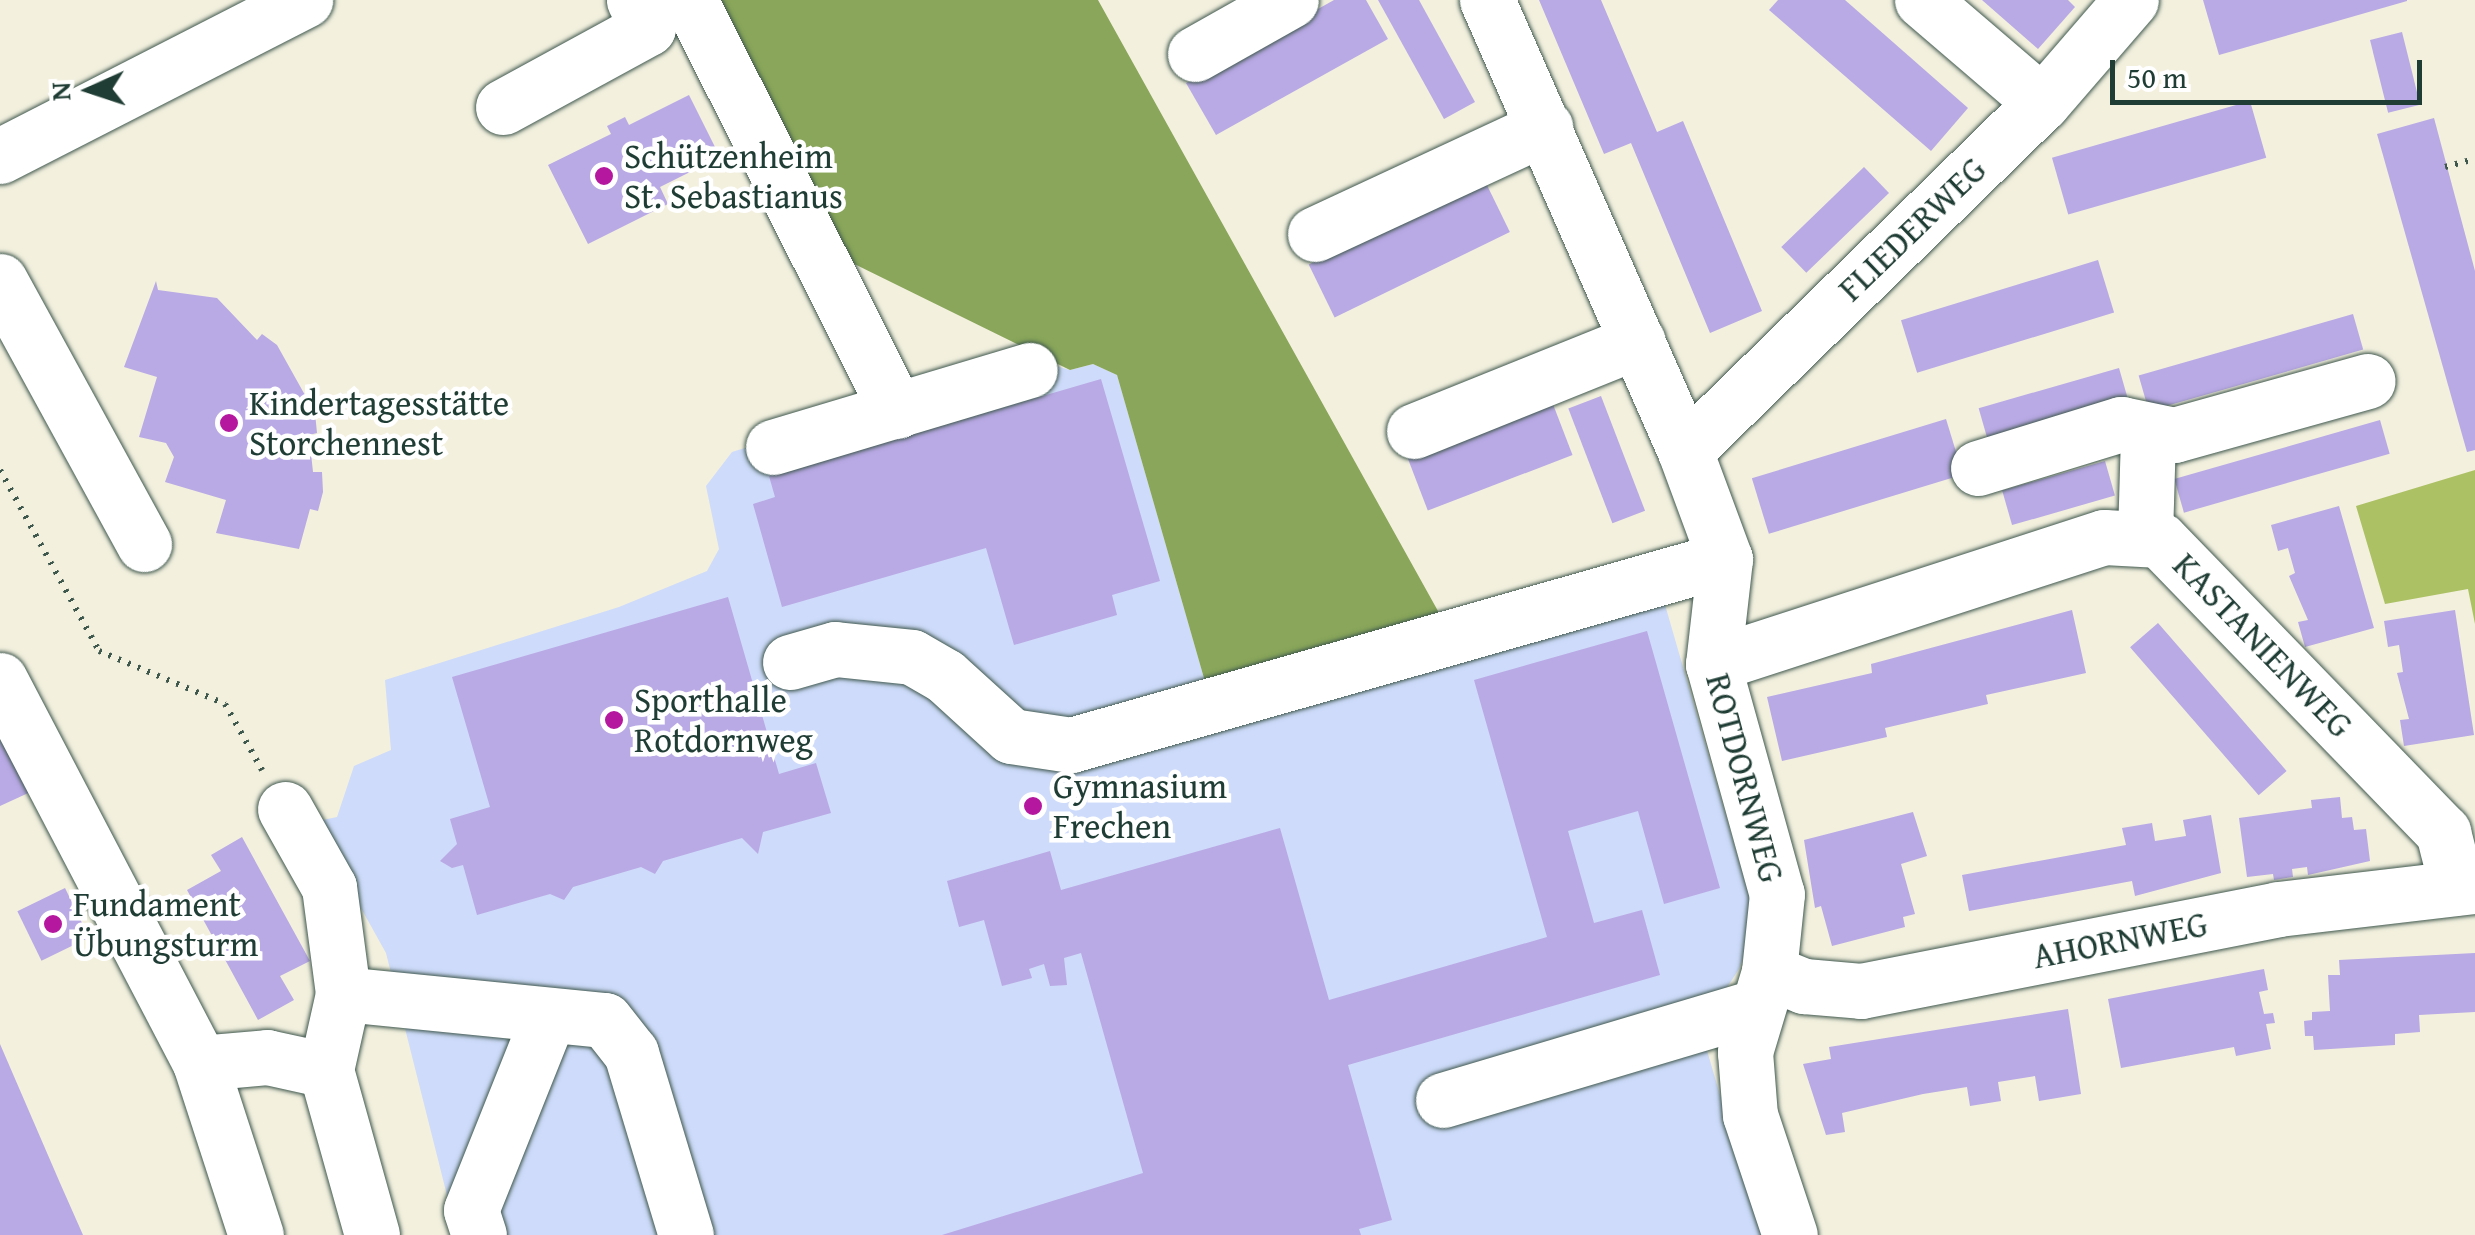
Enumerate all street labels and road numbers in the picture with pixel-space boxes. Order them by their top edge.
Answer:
street label: FLIEDERWEG [1830,148,1994,310]
street label: KASTANIENWEG [2164,544,2362,746]
street label: ROTDORNWEG [1697,669,1793,887]
street label: AHORNWEG [2029,903,2211,977]

